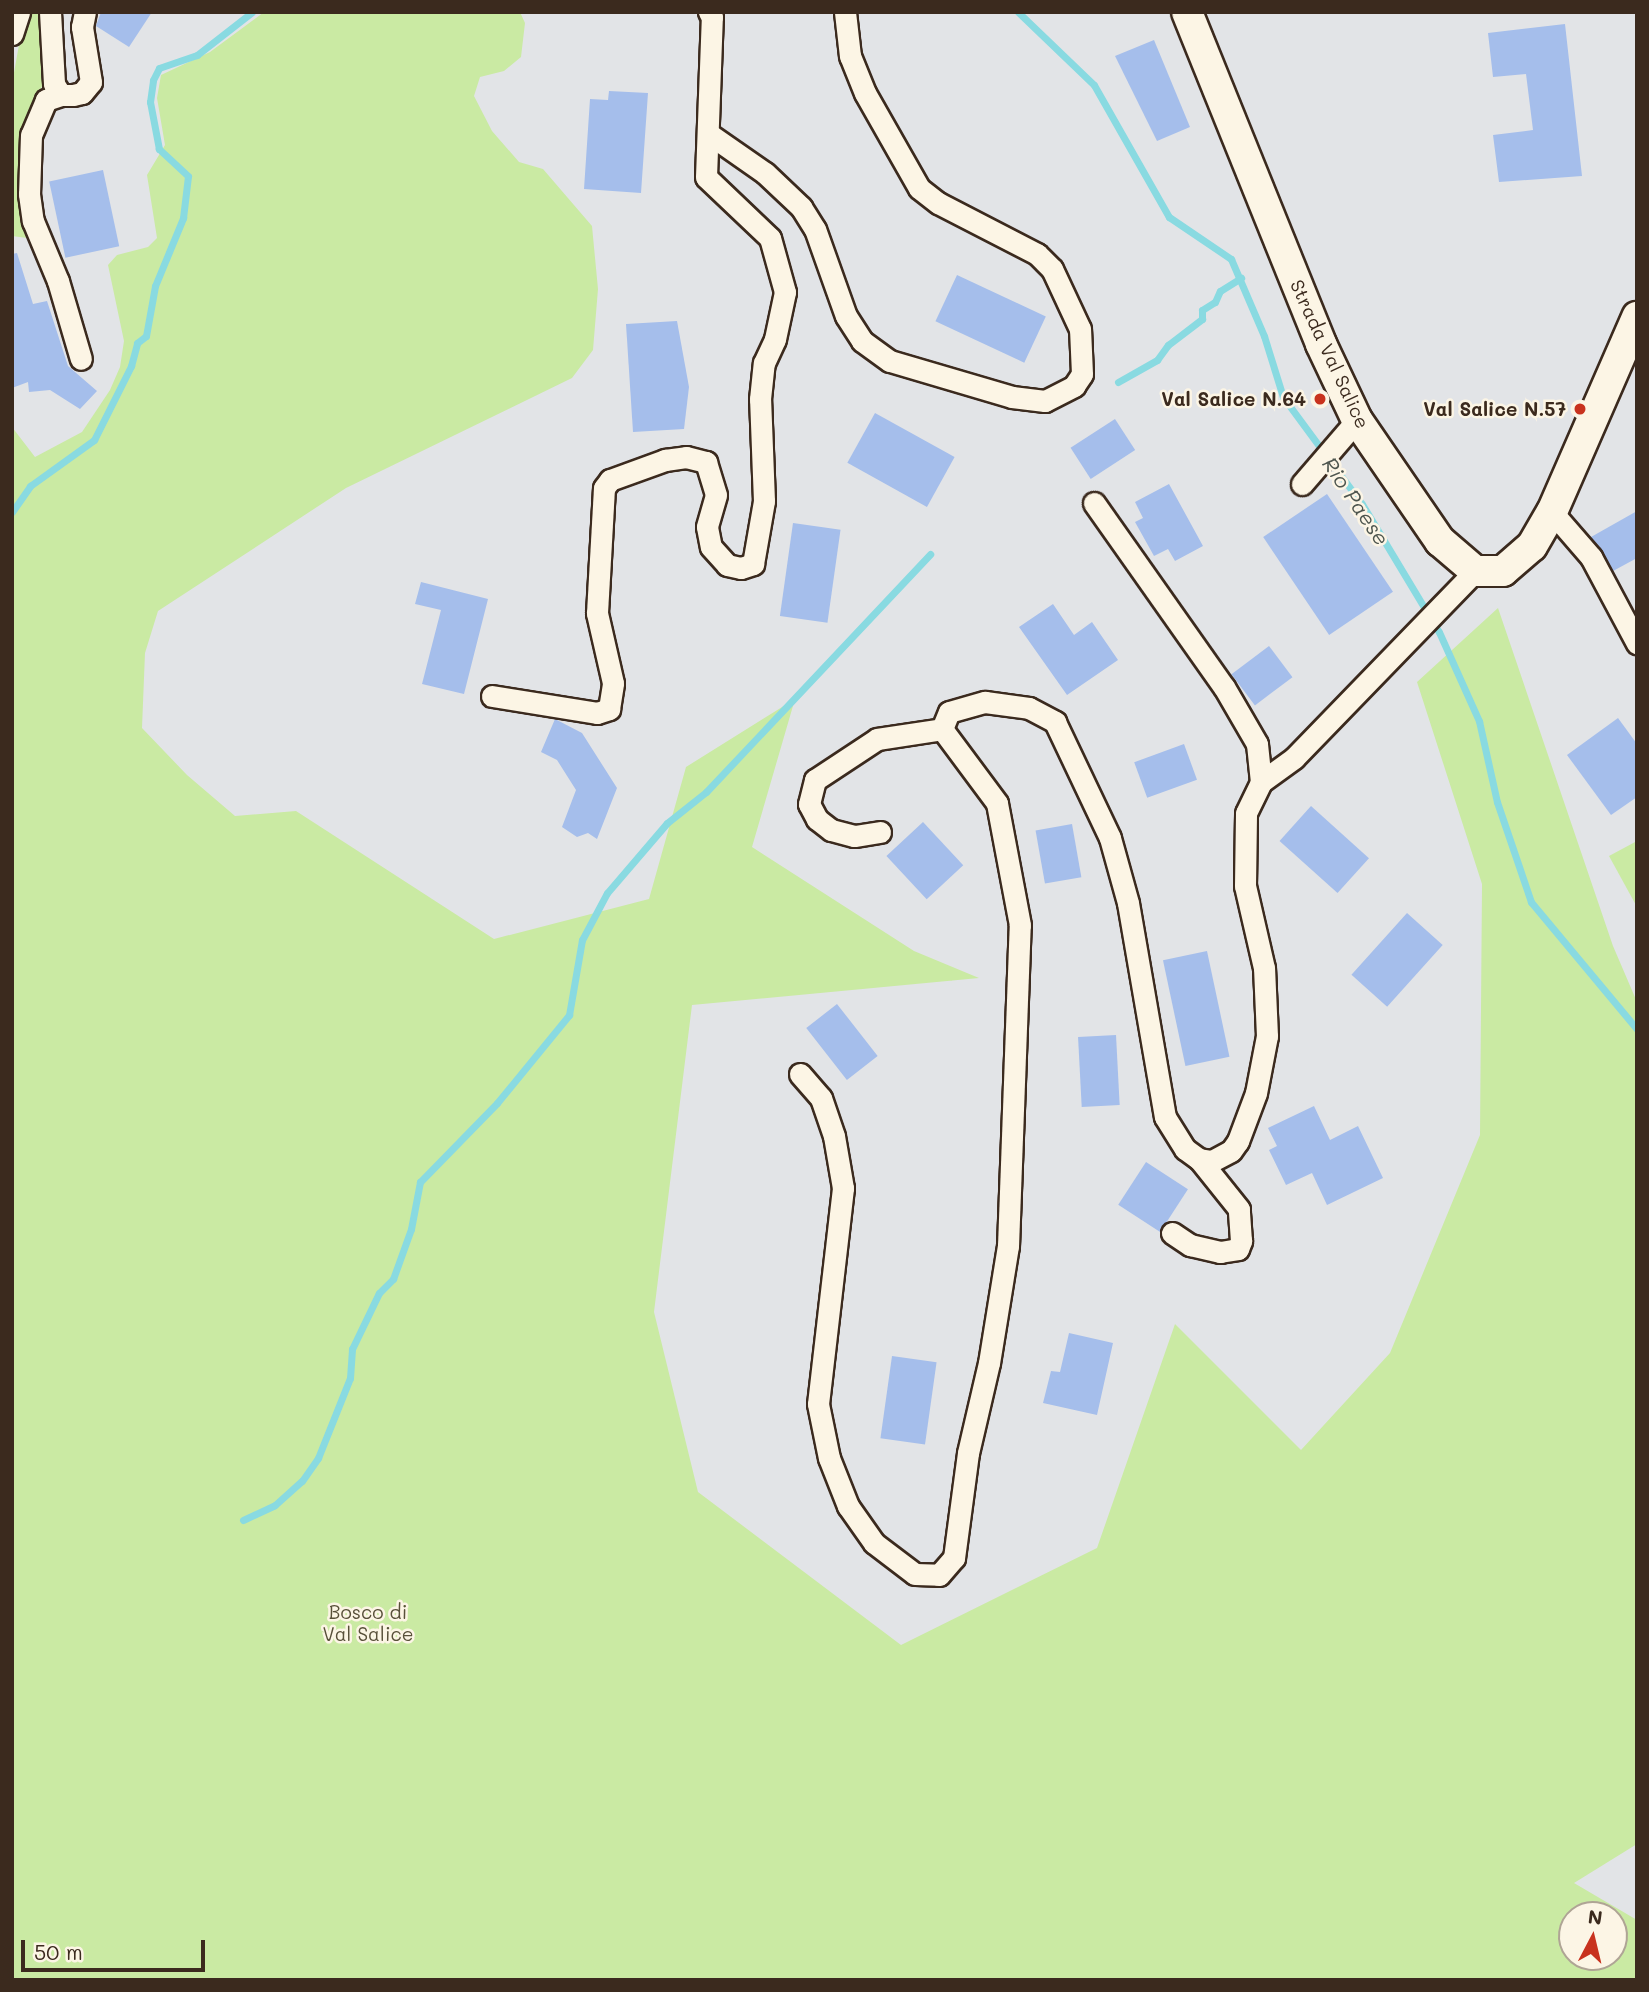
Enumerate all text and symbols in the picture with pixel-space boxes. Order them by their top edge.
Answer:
street label: Strada Val Salice [1286,276,1374,432]
place label: Val Salice N.64 [1161,388,1306,410]
marker: Val Salice N.64 [1312,391,1328,407]
place label: Val Salice N.57 [1423,398,1566,420]
marker: Val Salice N.57 [1572,401,1588,417]
water label: Rio Paese [1317,452,1395,550]
park label: Bosco di Val Salice [323,1601,413,1645]
north arrow [1558,1901,1628,1971]
text: N [1587,1903,1604,1930]
scale bar [24,1926,208,1970]
text: 50 m [34,1938,83,1965]

